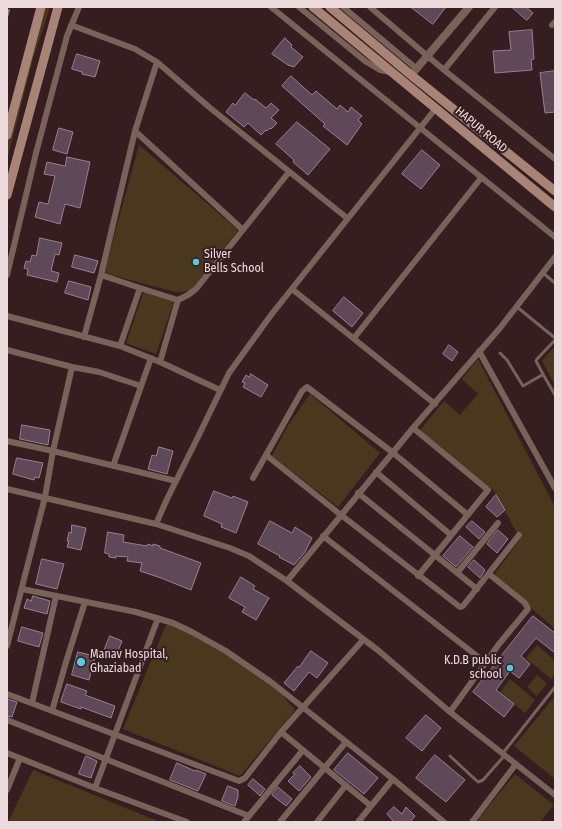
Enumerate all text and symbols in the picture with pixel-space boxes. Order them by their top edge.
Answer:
street label: HAPUR ROAD [452,104,510,156]
place label: Silver Bells School [204,248,264,276]
marker: Silver Bells School [191,257,201,267]
place label: Manav Hospital, Ghaziabad [90,648,168,676]
place label: K.D.B public school [444,654,502,682]
marker: Manav Hospital, Ghaziabad [75,656,87,668]
marker: K.D.B public school [505,663,515,673]

